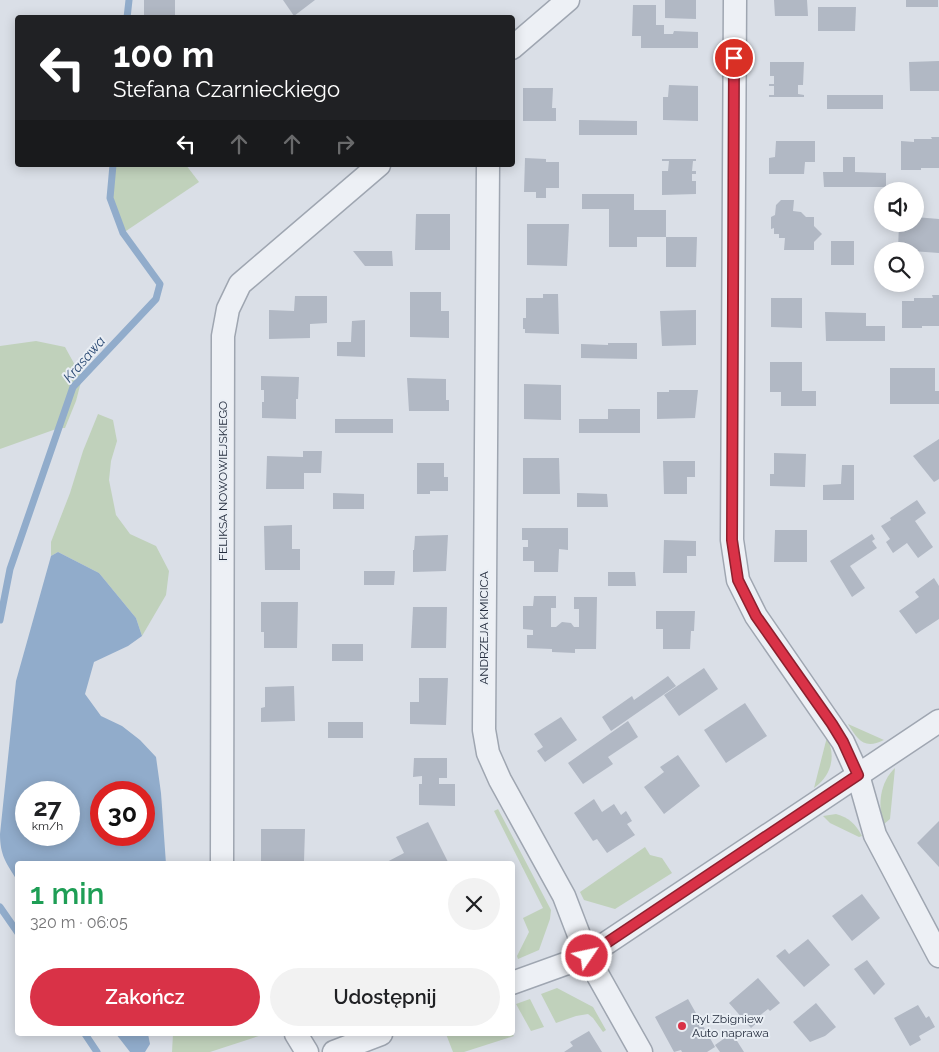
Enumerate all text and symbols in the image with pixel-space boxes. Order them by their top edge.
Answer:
text: 100 m [113,34,214,75]
icon: left [30,35,95,100]
pin [713,37,755,79]
icon: arrive [720,44,748,72]
text: Stefana Czarnieckiego [113,76,340,102]
icon: left [172,130,200,158]
icon: ahead [225,130,253,158]
icon: ahead [278,130,306,158]
icon: right [331,130,359,158]
map controls [874,182,924,292]
button: sound [874,182,924,232]
button: search [874,242,924,292]
water label: Krasawa [60,333,108,385]
street label: FELIKSA NOWOWIEJSKIEGO [216,401,230,561]
street label: ANDRZEJA KMICICA [477,571,491,685]
speed limit sign: 30 [90,781,155,846]
text: 27 [33,792,62,822]
text: km/h [32,819,63,833]
text: 1 min [30,876,105,911]
button: close [448,878,500,930]
text: 320 m · 06:05 [30,913,128,932]
position arrow [560,929,612,981]
button: Zakończ [30,968,260,1026]
button: Udostępnij [270,968,500,1026]
place label: Ryl Zbigniew Auto naprawa [692,1012,769,1040]
marker: Ryl Zbigniew Auto naprawa [676,1020,688,1032]

